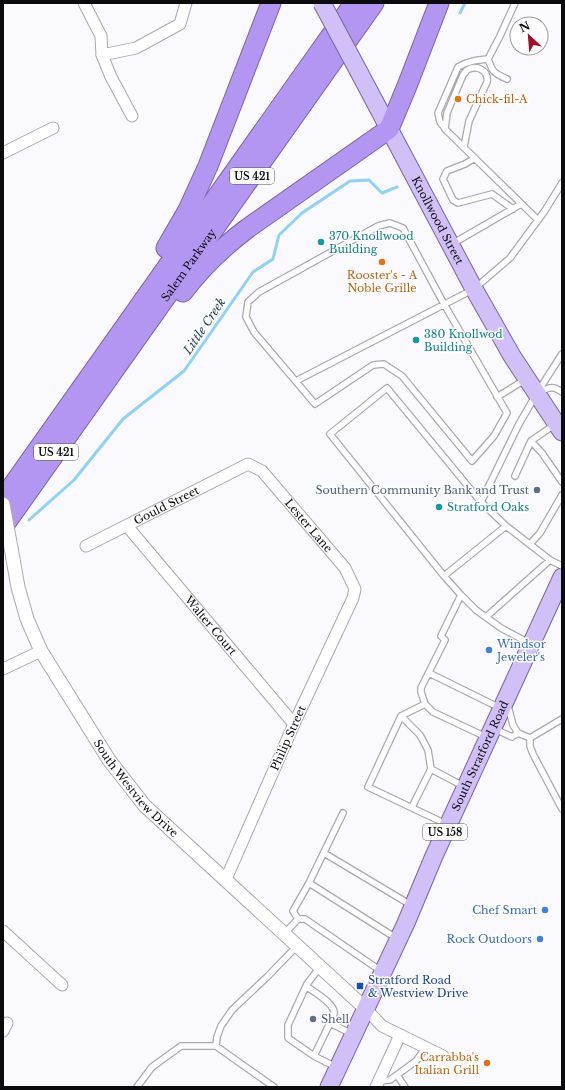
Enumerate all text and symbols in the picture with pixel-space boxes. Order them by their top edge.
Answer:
north arrow [509,16,549,56]
text: N [517,18,533,36]
place label: Chick-fil-A [466,92,528,106]
marker: Chick-fil-A [453,94,463,104]
road number: US 421 [230,168,274,184]
street label: Knollwood Street [409,174,467,268]
street label: Salem Parkway [158,226,219,304]
place label: 370 Knollwood Building [329,229,414,256]
marker: 370 Knollwood Building [316,237,326,247]
marker: Rooster's - A Noble Grille [377,257,387,267]
place label: Rooster's - A Noble Grille [347,268,418,295]
water label: Little Creek [179,295,228,358]
place label: 380 Knollwod Building [424,327,503,354]
marker: 380 Knollwod Building [411,335,421,345]
road number: US 421 [34,444,78,460]
street label: Gould Street [131,483,202,528]
place label: Southern Community Bank and Trust [315,483,530,497]
marker: Southern Community Bank and Trust [532,485,542,495]
street label: Lester Lane [282,496,335,555]
place label: Stratford Oaks [447,500,529,514]
marker: Stratford Oaks [434,502,444,512]
street label: Walter Court [181,592,240,658]
place label: Windsor Jeweler's [495,637,547,664]
marker: Windsor Jeweler's [484,645,494,655]
street label: South Stratford Road [449,698,512,813]
street label: Philip Street [267,702,309,773]
street label: South Westview Drive [91,737,181,840]
road number: US 158 [423,824,467,840]
place label: Chef Smart [472,903,538,917]
marker: Chef Smart [540,905,550,915]
place label: Rock Outdoors [447,932,532,946]
marker: Rock Outdoors [535,934,545,944]
place label: Stratford Road & Westview Drive [368,973,468,1000]
marker: Stratford Road & Westview Drive [355,981,365,991]
place label: Shell [321,1012,350,1026]
marker: Shell [308,1014,318,1024]
place label: Carrabba's Italian Grill [414,1050,479,1077]
marker: Carrabba's Italian Grill [482,1058,492,1068]

